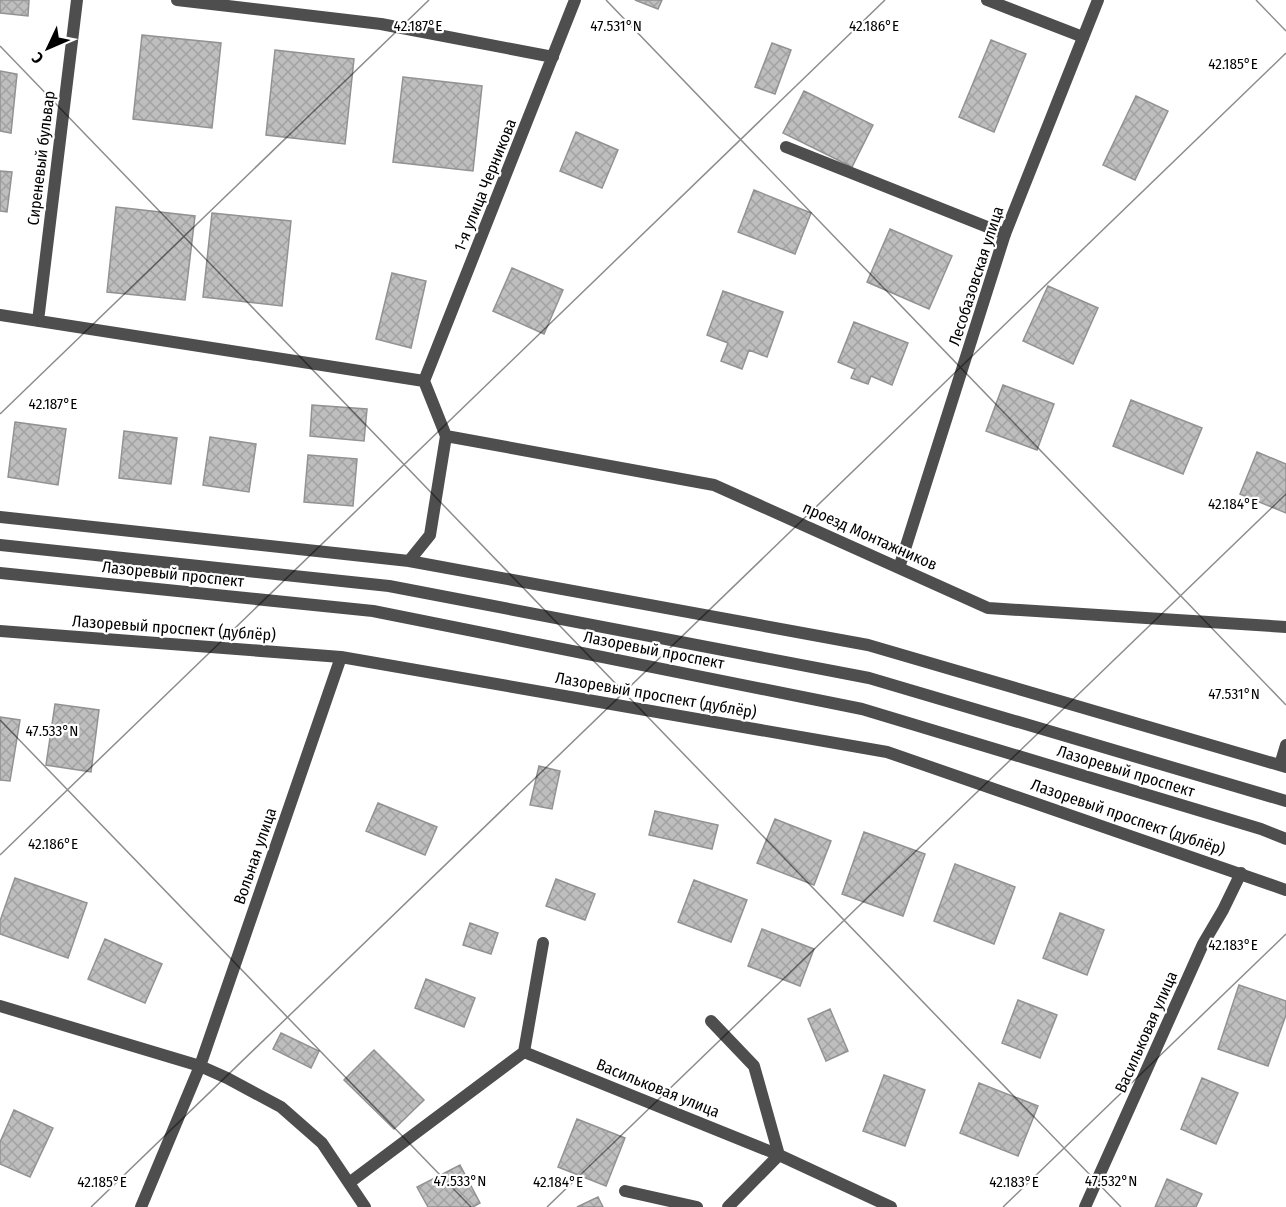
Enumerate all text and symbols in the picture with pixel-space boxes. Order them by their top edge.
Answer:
text: 42.187°E [394,17,442,35]
text: 47.531°N [590,17,642,35]
text: 42.186°E [849,17,899,35]
north arrow [18,18,78,78]
text: С [27,48,47,68]
text: 42.185°E [1208,55,1258,73]
street label: Сиреневый бульвар [23,90,59,226]
street label: 1-я улица Черникова [450,116,520,254]
street label: Лесобазовская улица [944,204,1008,348]
text: 42.187°E [29,395,77,413]
text: 42.184°E [1208,495,1258,513]
street label: проезд Монтажников [800,498,940,574]
street label: Лазоревый проспект [101,557,245,591]
street label: Лазоревый проспект (дублёр) [72,611,277,645]
street label: Лазоревый проспект [582,627,726,673]
street label: Лазоревый проспект (дублёр) [554,668,758,722]
text: 47.531°N [1208,685,1260,703]
text: 47.533°N [26,722,78,740]
street label: Лазоревый проспект [1055,741,1198,801]
street label: Лазоревый проспект (дублёр) [1028,775,1228,859]
street label: Вольная улица [230,805,280,907]
text: 42.186°E [28,835,78,853]
text: 42.183°E [1208,936,1258,954]
street label: Васильковая улица [1111,968,1181,1096]
street label: Васильковая улица [594,1055,722,1121]
text: 47.533°N [434,1172,486,1190]
text: 47.532°N [1085,1172,1137,1190]
text: 42.185°E [77,1173,127,1191]
text: 42.184°E [533,1173,583,1191]
text: 42.183°E [989,1173,1039,1191]

